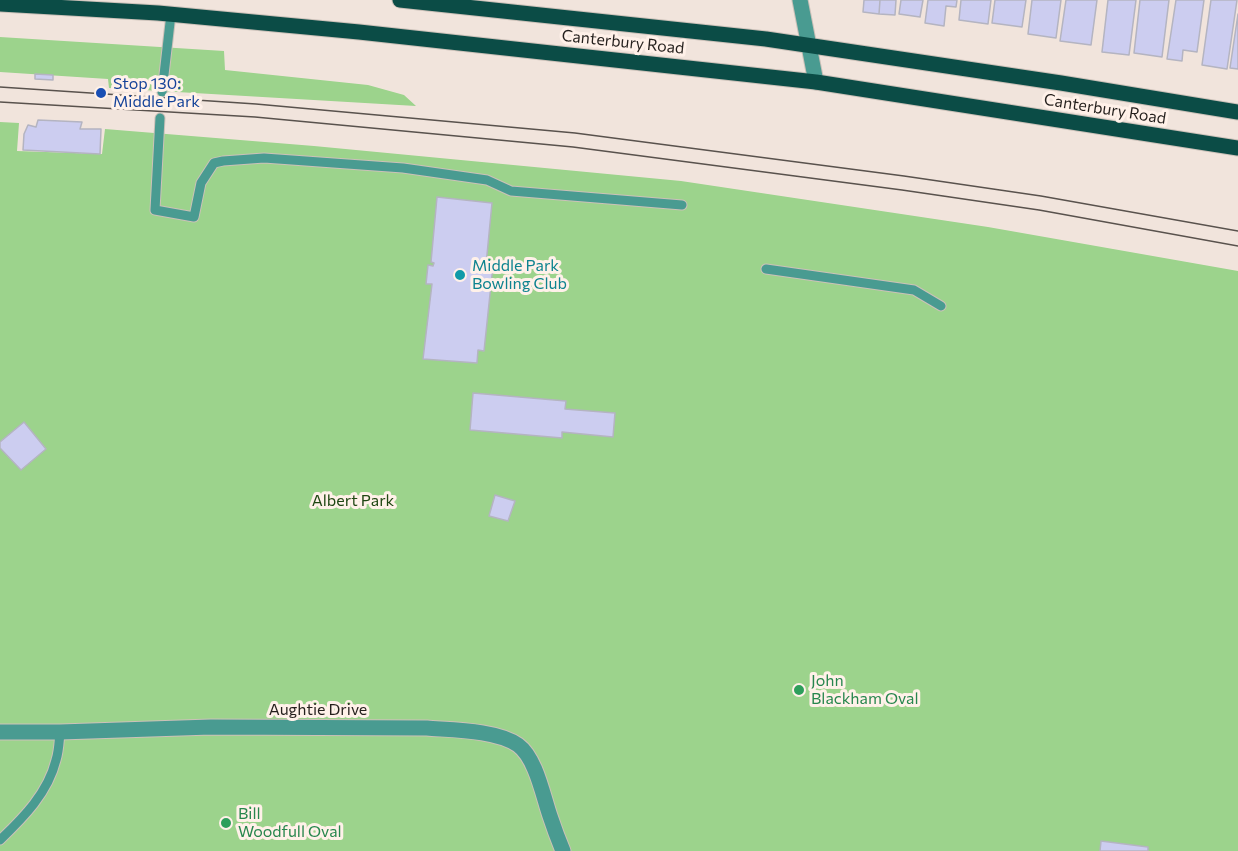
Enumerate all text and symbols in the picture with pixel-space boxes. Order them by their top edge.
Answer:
street label: Canterbury Road [561,26,685,58]
place label: Stop 130: Middle Park [113,74,200,112]
marker: Stop 130: Middle Park [94,86,108,100]
street label: Canterbury Road [1043,90,1167,128]
place label: Middle Park Bowling Club [472,256,567,294]
marker: Middle Park Bowling Club [453,268,467,282]
park label: Albert Park [312,491,394,511]
place label: John Blackham Oval [811,671,918,709]
marker: John Blackham Oval [792,683,806,697]
street label: Aughtie Drive [269,700,367,720]
place label: Bill Woodfull Oval [238,804,342,842]
marker: Bill Woodfull Oval [219,816,233,830]

